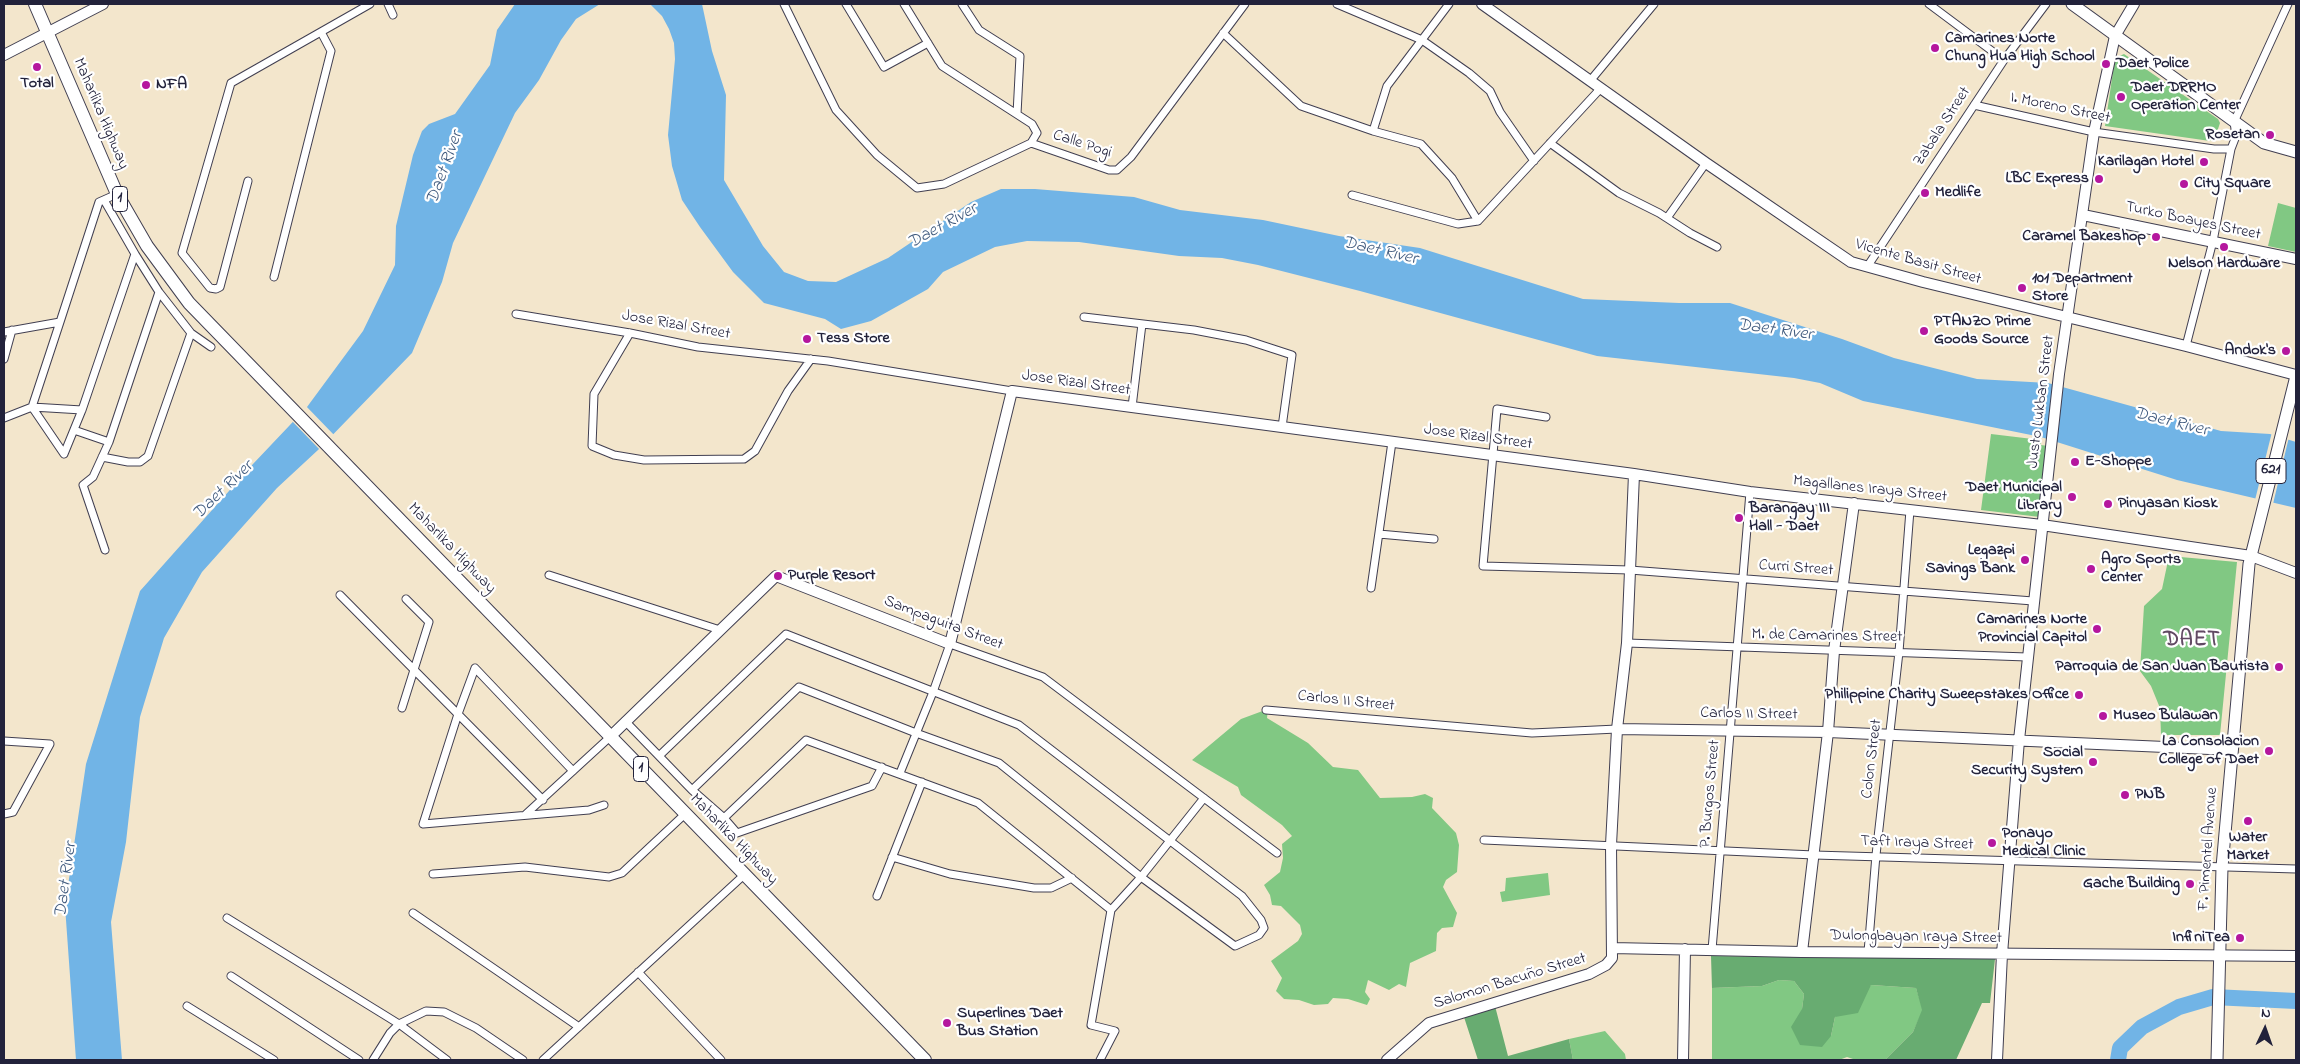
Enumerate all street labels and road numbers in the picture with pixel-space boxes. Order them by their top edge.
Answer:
street label: Maharlika Highway [68,55,132,173]
street label: Zabala Street [1910,84,1976,170]
street label: I. Moreno Street [2008,89,2112,129]
street label: Calle Pogi [1050,126,1114,164]
road number: 1 [112,186,128,212]
street label: Turko Boayes Street [2124,198,2262,246]
street label: Vicente Basit Street [1853,236,1983,290]
street label: Jose Rizal Street [620,307,732,345]
street label: Justo Lukban Street [2024,334,2060,470]
street label: Jose Rizal Street [1020,367,1132,401]
street label: Jose Rizal Street [1422,421,1534,455]
road number: 621 [2256,458,2286,484]
street label: Magallanes Iraya Street [1792,472,1948,508]
street label: Maharlika Highway [403,499,499,599]
street label: Curri Street [1758,557,1834,581]
street label: Sampaguita Street [881,592,1005,656]
street label: M. de Camarines Street [1751,626,1903,648]
street label: Carlos II Street [1297,687,1395,717]
street label: Carlos II Street [1700,705,1798,725]
street label: Colon Street [1859,718,1887,800]
street label: P. Burgos Street [1697,739,1725,849]
road number: 1 [634,756,648,782]
street label: F. Pimentel Avenue [2195,787,2223,911]
street label: Maharlika Highway [685,790,781,890]
street label: Taft Iraya Street [1860,832,1974,856]
street label: Dulongbayan Iraya Street [1830,927,2002,949]
street label: Salomon Bacuño Street [1431,950,1589,1014]

